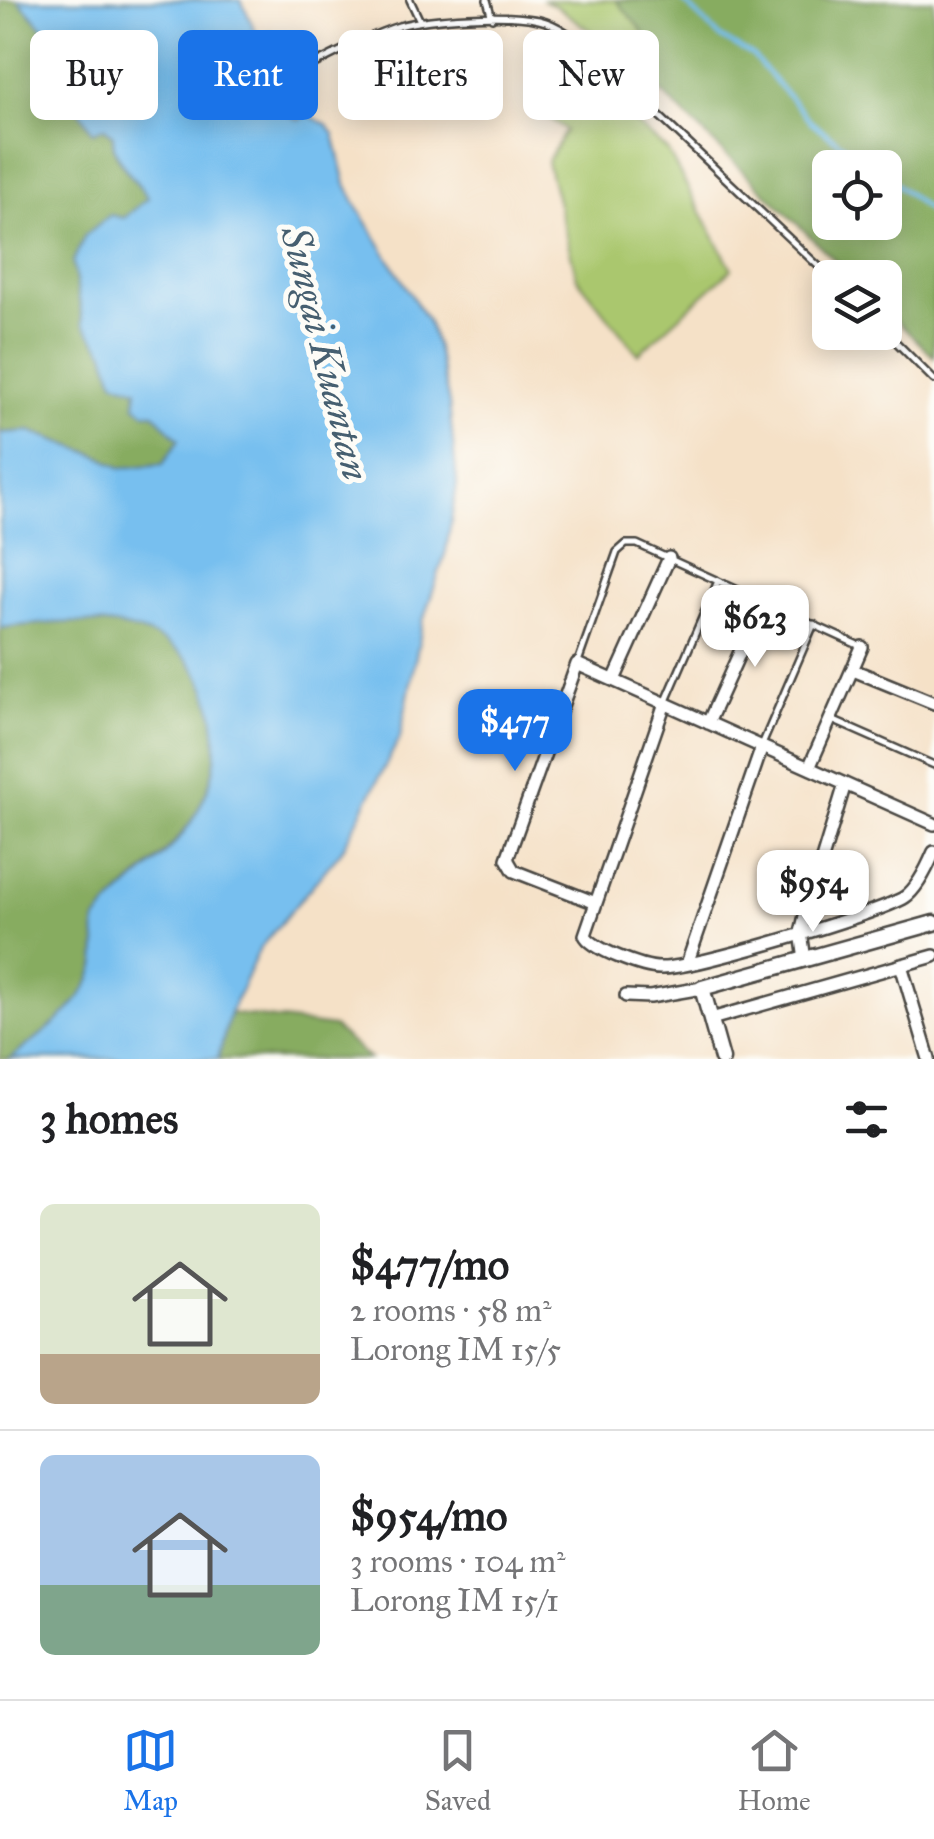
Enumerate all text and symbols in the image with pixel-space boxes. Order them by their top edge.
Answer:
chip: Buy [30,30,158,120]
chip: Rent [178,30,318,120]
chip: Filters [338,30,503,120]
chip: New [523,30,659,120]
map controls [812,150,902,350]
button: locate [812,150,902,240]
water label: Sungai Kuantan [270,220,381,485]
button: layers [812,260,902,350]
pin: $623 [696,585,814,670]
text: $623 [723,598,787,637]
pin: $477 [456,689,574,774]
text: $477 [480,702,550,741]
pin: $954 [754,850,872,935]
text: $954 [779,863,847,902]
icon: filters [839,1092,894,1147]
text: 3 homes [40,1093,178,1145]
text: $477/mo [350,1239,509,1291]
icon: home [120,1244,240,1364]
text: 2 rooms · 58 m² [350,1291,551,1330]
text: Lorong IM 15/5 [350,1330,561,1369]
text: $954/mo [350,1490,508,1542]
icon: home [120,1495,240,1615]
text: 3 rooms · 104 m² [350,1542,566,1581]
text: Lorong IM 15/1 [350,1581,559,1620]
tab: Map [123,1723,178,1818]
tab: Saved [425,1723,491,1818]
tab: Home [738,1723,811,1818]

